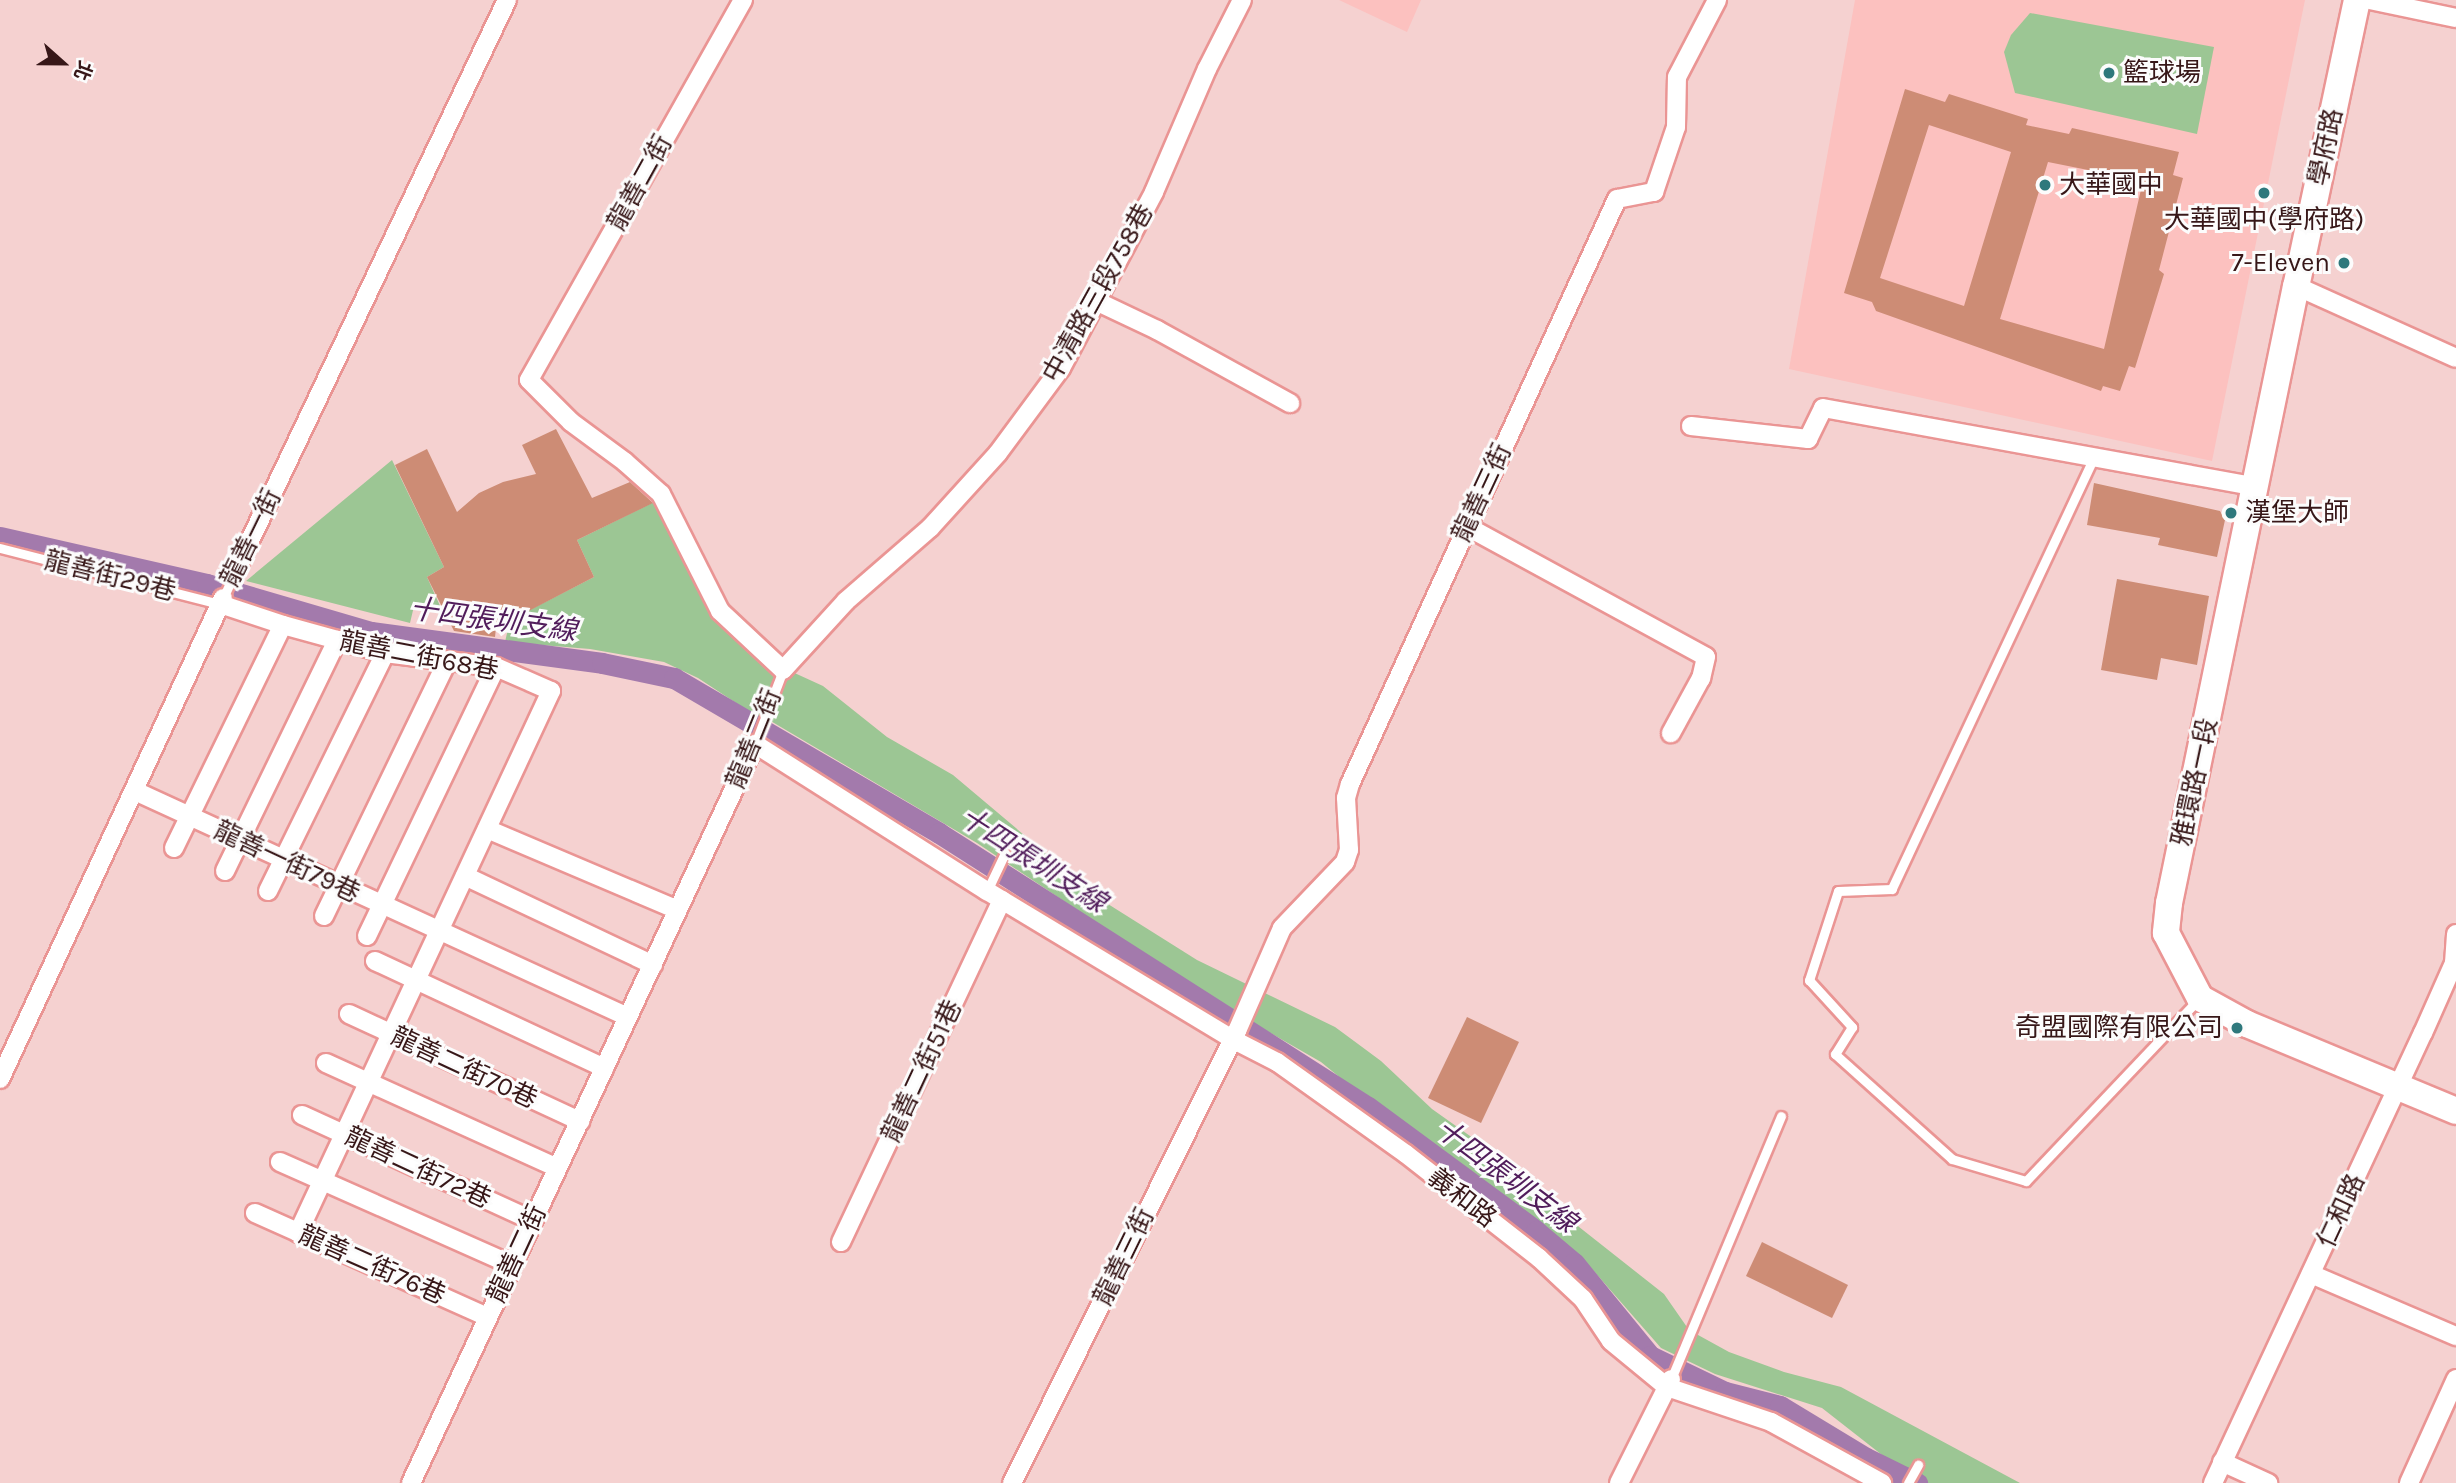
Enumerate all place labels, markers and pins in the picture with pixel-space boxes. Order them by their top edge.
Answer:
place label: 籃球場 [2123,57,2201,89]
marker: 籃球場 [2101,65,2117,81]
place label: 大華國中 [2059,169,2163,201]
marker: 大華國中 [2037,177,2053,193]
marker: 大華國中(學府路) [2256,185,2272,201]
place label: 大華國中(學府路) [2164,204,2364,236]
place label: 7-Eleven [2231,247,2330,279]
marker: 7-Eleven [2336,255,2352,271]
place label: 漢堡大師 [2245,497,2349,529]
marker: 漢堡大師 [2223,505,2239,521]
place label: 奇盟國際有限公司 [2015,1012,2223,1044]
marker: 奇盟國際有限公司 [2229,1020,2245,1036]

